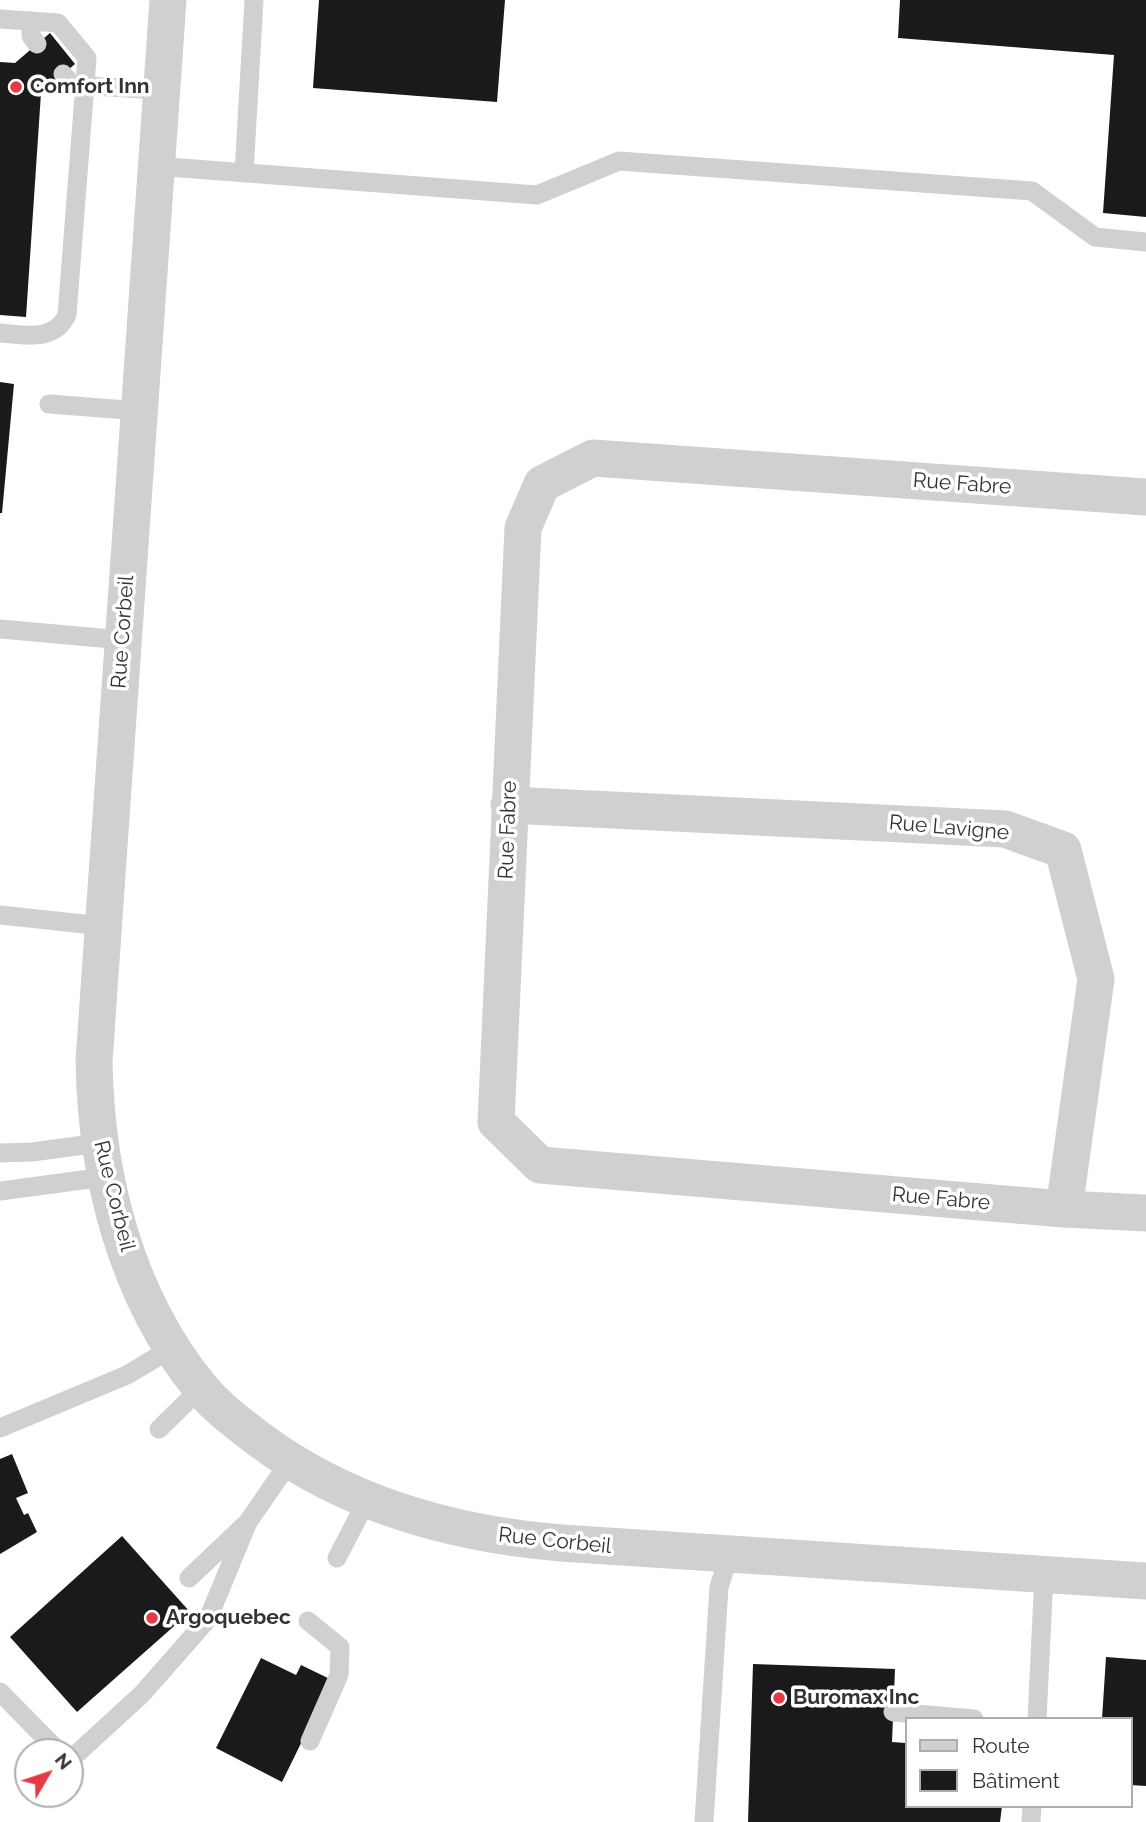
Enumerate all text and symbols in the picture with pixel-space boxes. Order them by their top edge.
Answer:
place label: Comfort Inn [30,74,150,100]
marker: Comfort Inn [8,79,24,95]
street label: Rue Fabre [912,468,1012,500]
street label: Rue Corbeil [106,574,140,690]
street label: Rue Fabre [494,780,522,880]
street label: Rue Lavigne [888,810,1010,846]
street label: Rue Corbeil [88,1138,140,1254]
street label: Rue Fabre [891,1182,991,1216]
street label: Rue Corbeil [497,1523,613,1559]
place label: Argoquebec [166,1605,291,1631]
marker: Argoquebec [144,1610,160,1626]
place label: Buromax Inc [793,1685,919,1711]
marker: Buromax Inc [771,1690,787,1706]
legend [904,1717,1132,1808]
text: Route [972,1733,1030,1758]
north arrow [14,1738,84,1808]
text: N [51,1748,77,1774]
text: Bâtiment [972,1768,1060,1793]

